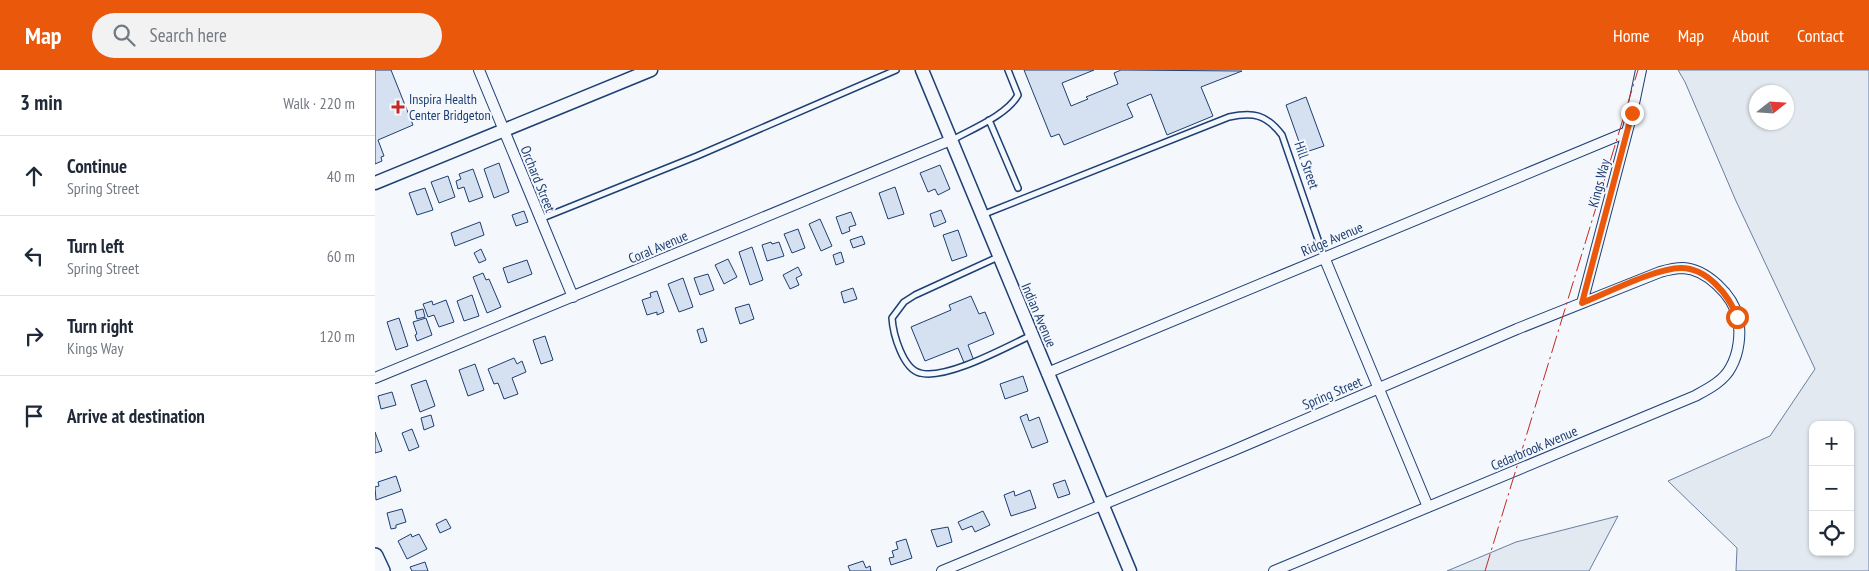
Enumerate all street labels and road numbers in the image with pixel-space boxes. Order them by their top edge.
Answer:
street label: Hill Street [1291,139,1324,191]
street label: Orchard Street [517,143,560,215]
street label: Kings Way [1584,156,1614,209]
street label: Ridge Avenue [1298,218,1366,260]
street label: Coral Avenue [626,226,691,268]
street label: Indian Avenue [1017,280,1061,350]
street label: Spring Street [1299,372,1365,414]
street label: Cedarbrook Avenue [1488,422,1580,474]

